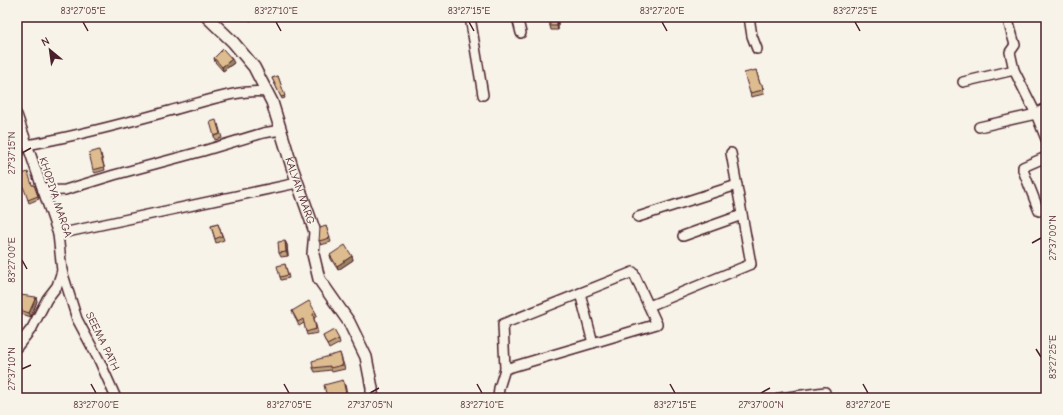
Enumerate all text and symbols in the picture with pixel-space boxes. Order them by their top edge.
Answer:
text: 83°27'05"E [61,5,105,17]
text: 83°27'10"E [254,5,298,17]
text: 83°27'15"E [448,5,490,17]
text: 83°27'20"E [640,5,684,17]
text: 83°27'25"E [833,5,877,17]
north arrow [30,30,70,70]
text: N [39,34,52,49]
text: 27°37'15"N [6,132,18,174]
street label: KHOPIYA MARGA [36,155,75,240]
street label: KALYAN MARG [282,156,318,226]
text: 27°37'00"N [1047,215,1059,261]
text: 83°27'00"E [6,237,18,283]
street label: SEEMA PATH [83,310,122,373]
text: 83°27'25"E [1047,335,1059,379]
text: 27°37'10"N [6,347,18,391]
text: 83°27'00"E [73,399,119,411]
text: 83°27'05"E [267,399,311,411]
text: 27°37'05"N [348,399,393,411]
text: 83°27'10"E [460,399,504,411]
text: 83°27'15"E [654,399,696,411]
text: 27°37'00"N [738,399,784,411]
text: 83°27'20"E [846,399,890,411]

